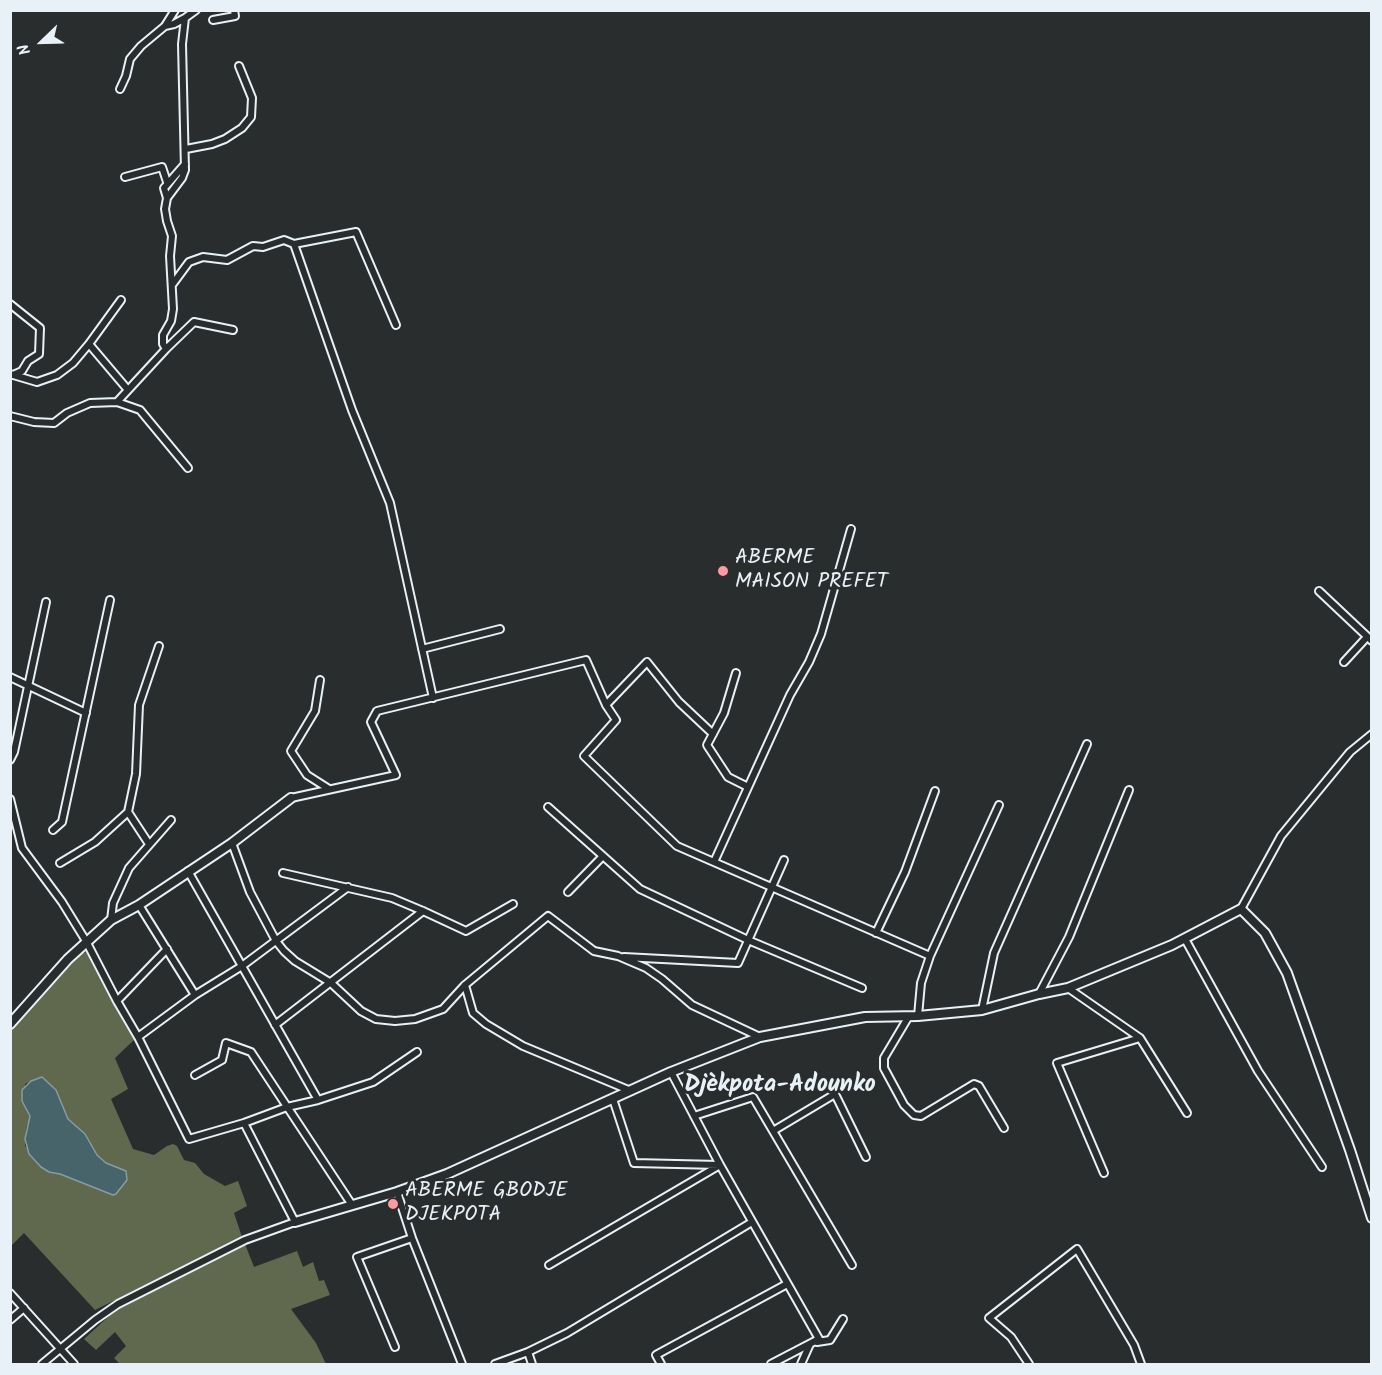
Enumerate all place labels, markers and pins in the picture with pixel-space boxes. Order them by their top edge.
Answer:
place label: ABERME MAISON PREFET [735,546,888,596]
marker: ABERME MAISON PREFET [716,564,730,578]
place label: ABERME GBODJE DJEKPOTA [405,1179,568,1229]
marker: ABERME GBODJE DJEKPOTA [386,1197,400,1211]

